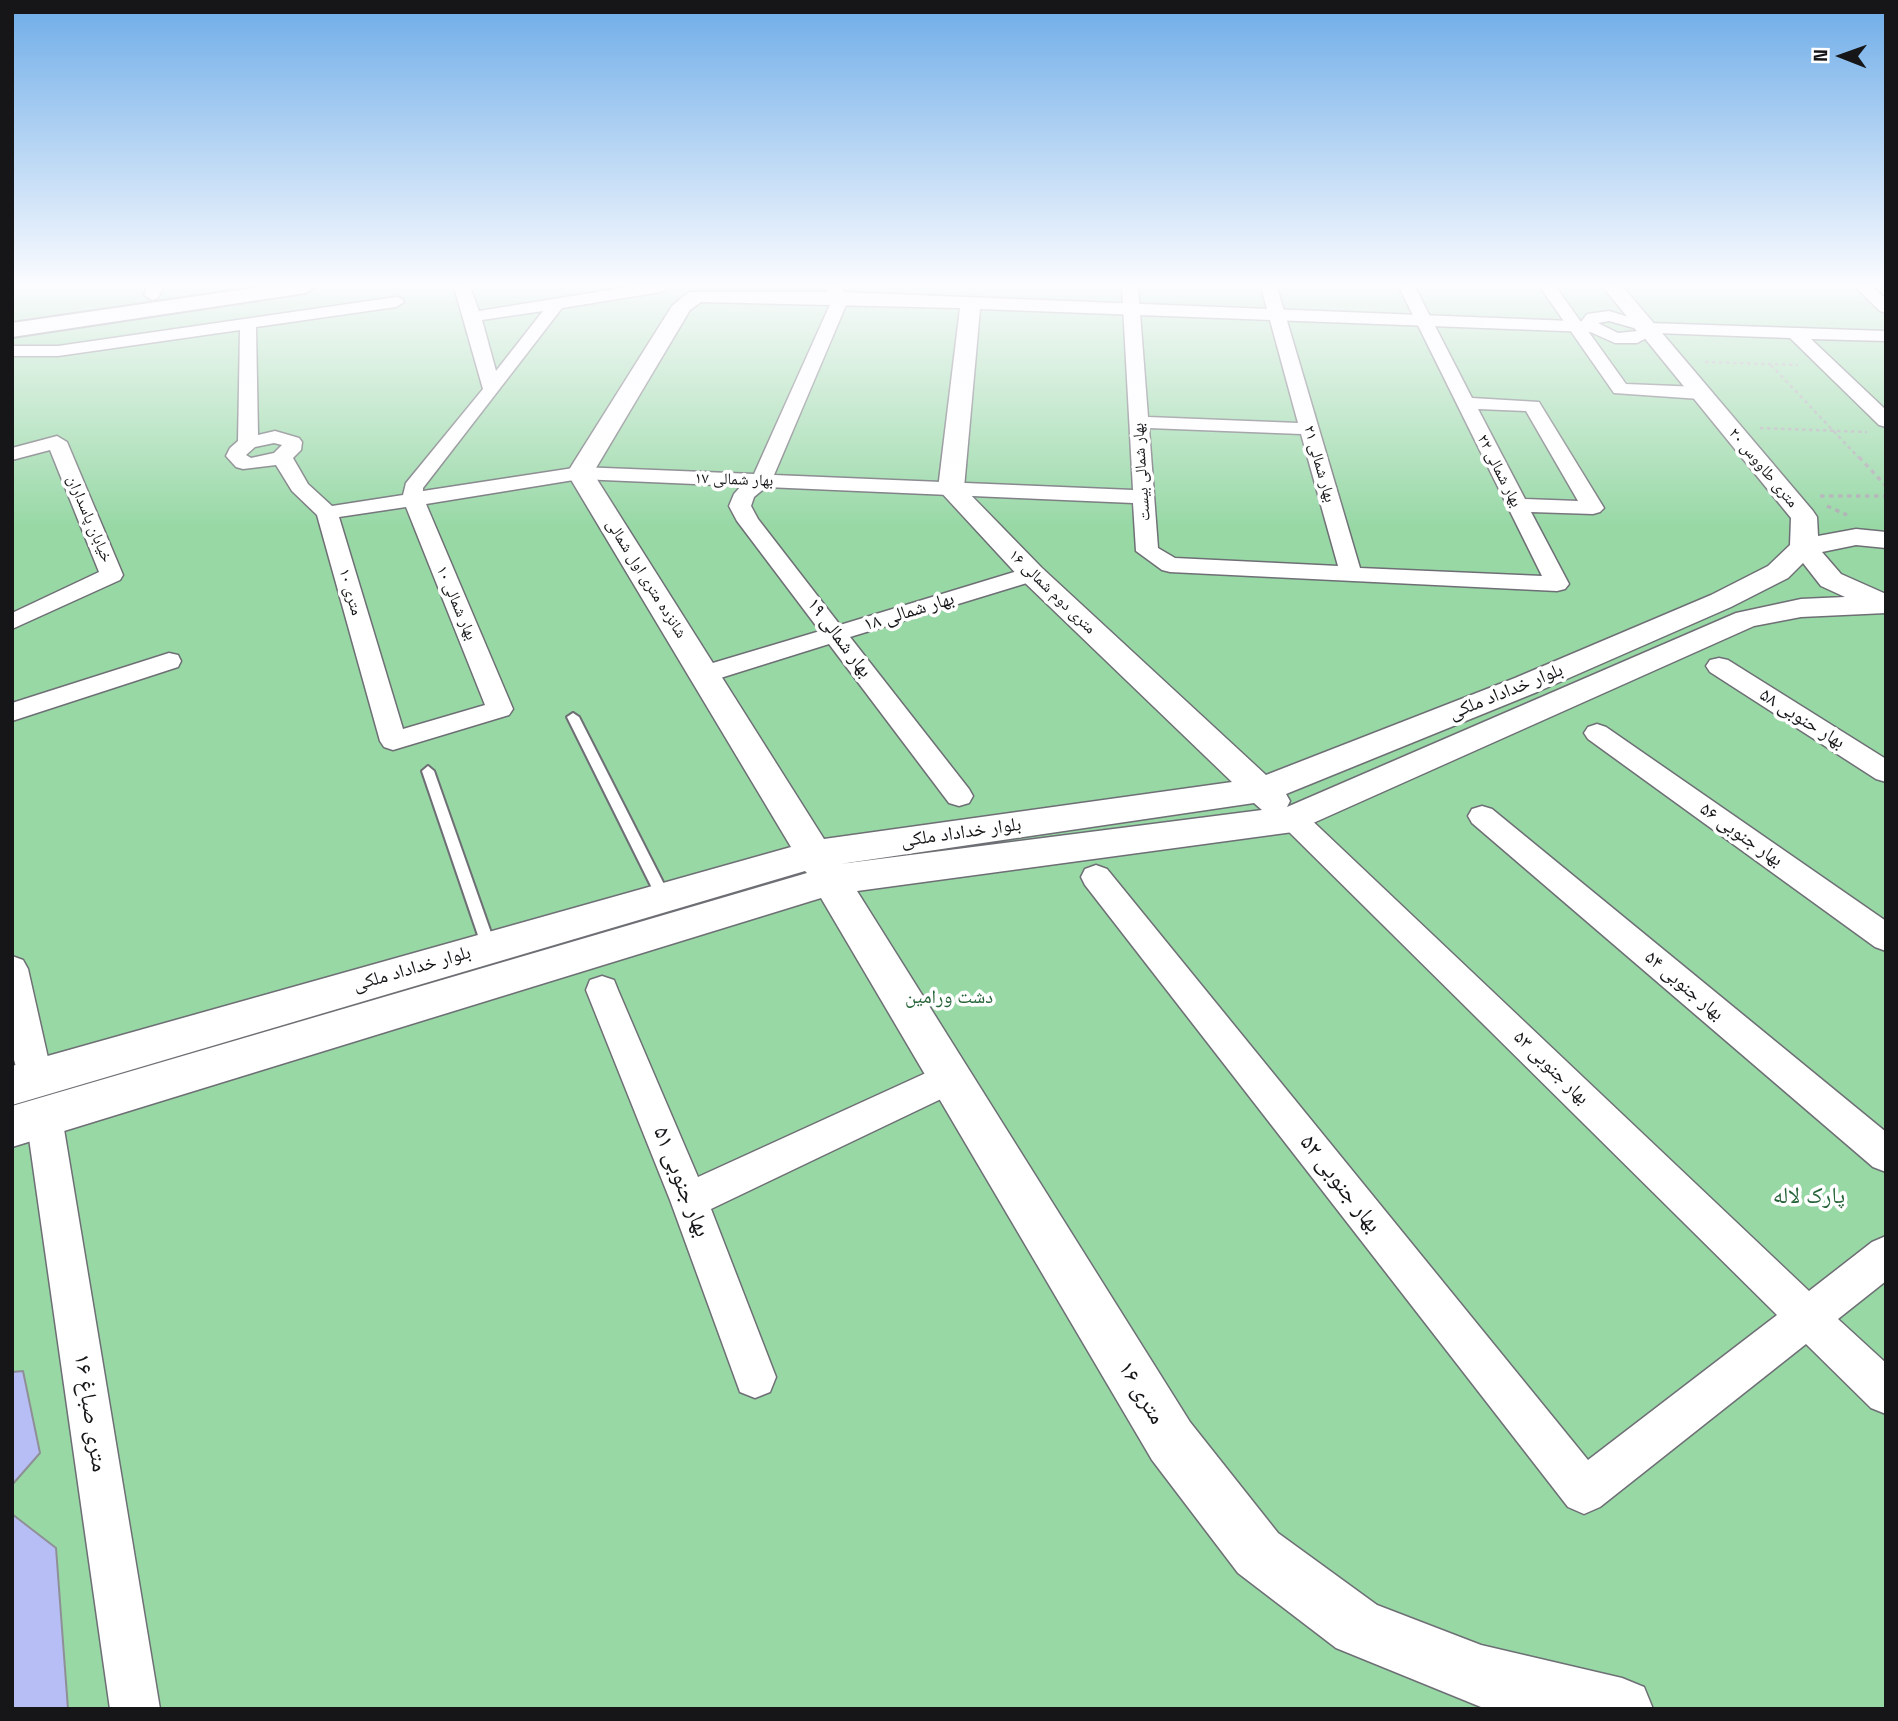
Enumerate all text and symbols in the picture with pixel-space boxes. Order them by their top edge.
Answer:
north arrow [1807,21,1877,91]
text: N [1808,49,1833,62]
street label: بهار شمالی بیست [1129,422,1155,522]
street label: بهار شمالی ۲۱ [1299,423,1339,505]
street label: ۲۰ متری طاووس [1724,424,1802,512]
street label: بهار شمالی ۲۲ [1473,432,1525,510]
street label: بهار شمالی ۱۷ [694,469,774,491]
street label: خیابان پاسداران [62,473,116,565]
street label: شانزده متری اول شمالی [602,516,690,642]
street label: ۱۶ متری دوم شمالی [1004,546,1100,638]
street label: بهار شمالی ۱۰ [432,563,480,643]
street label: ۱۰ متری [334,566,366,618]
street label: بهار شمالی ۱۸ [861,587,957,637]
street label: بهار شمالی ۱۹ [802,594,876,682]
street label: بلوار خداداد ملکی [1445,659,1567,725]
street label: بهار حنوبی ۵۸ [1755,684,1849,754]
street label: بهار جنوبی ۵۶ [1695,798,1787,872]
street label: بلوار خداداد ملکی [899,813,1023,853]
street label: بلوار خداداد ملکی [351,941,473,997]
street label: بهار جنوبی ۵۴ [1640,946,1728,1026]
park label: دشت ورامین [905,987,993,1009]
street label: بهار جنوبی ۵۳ [1508,1026,1594,1110]
street label: بهار جنوبی ۵۱ [646,1123,716,1241]
street label: بهار جنوبی ۵۲ [1293,1130,1387,1238]
park label: پارک لاله [1773,1183,1845,1211]
street label: ۱۶ متری صباغ [67,1352,113,1474]
street label: ۱۶ متری [1111,1356,1171,1430]

